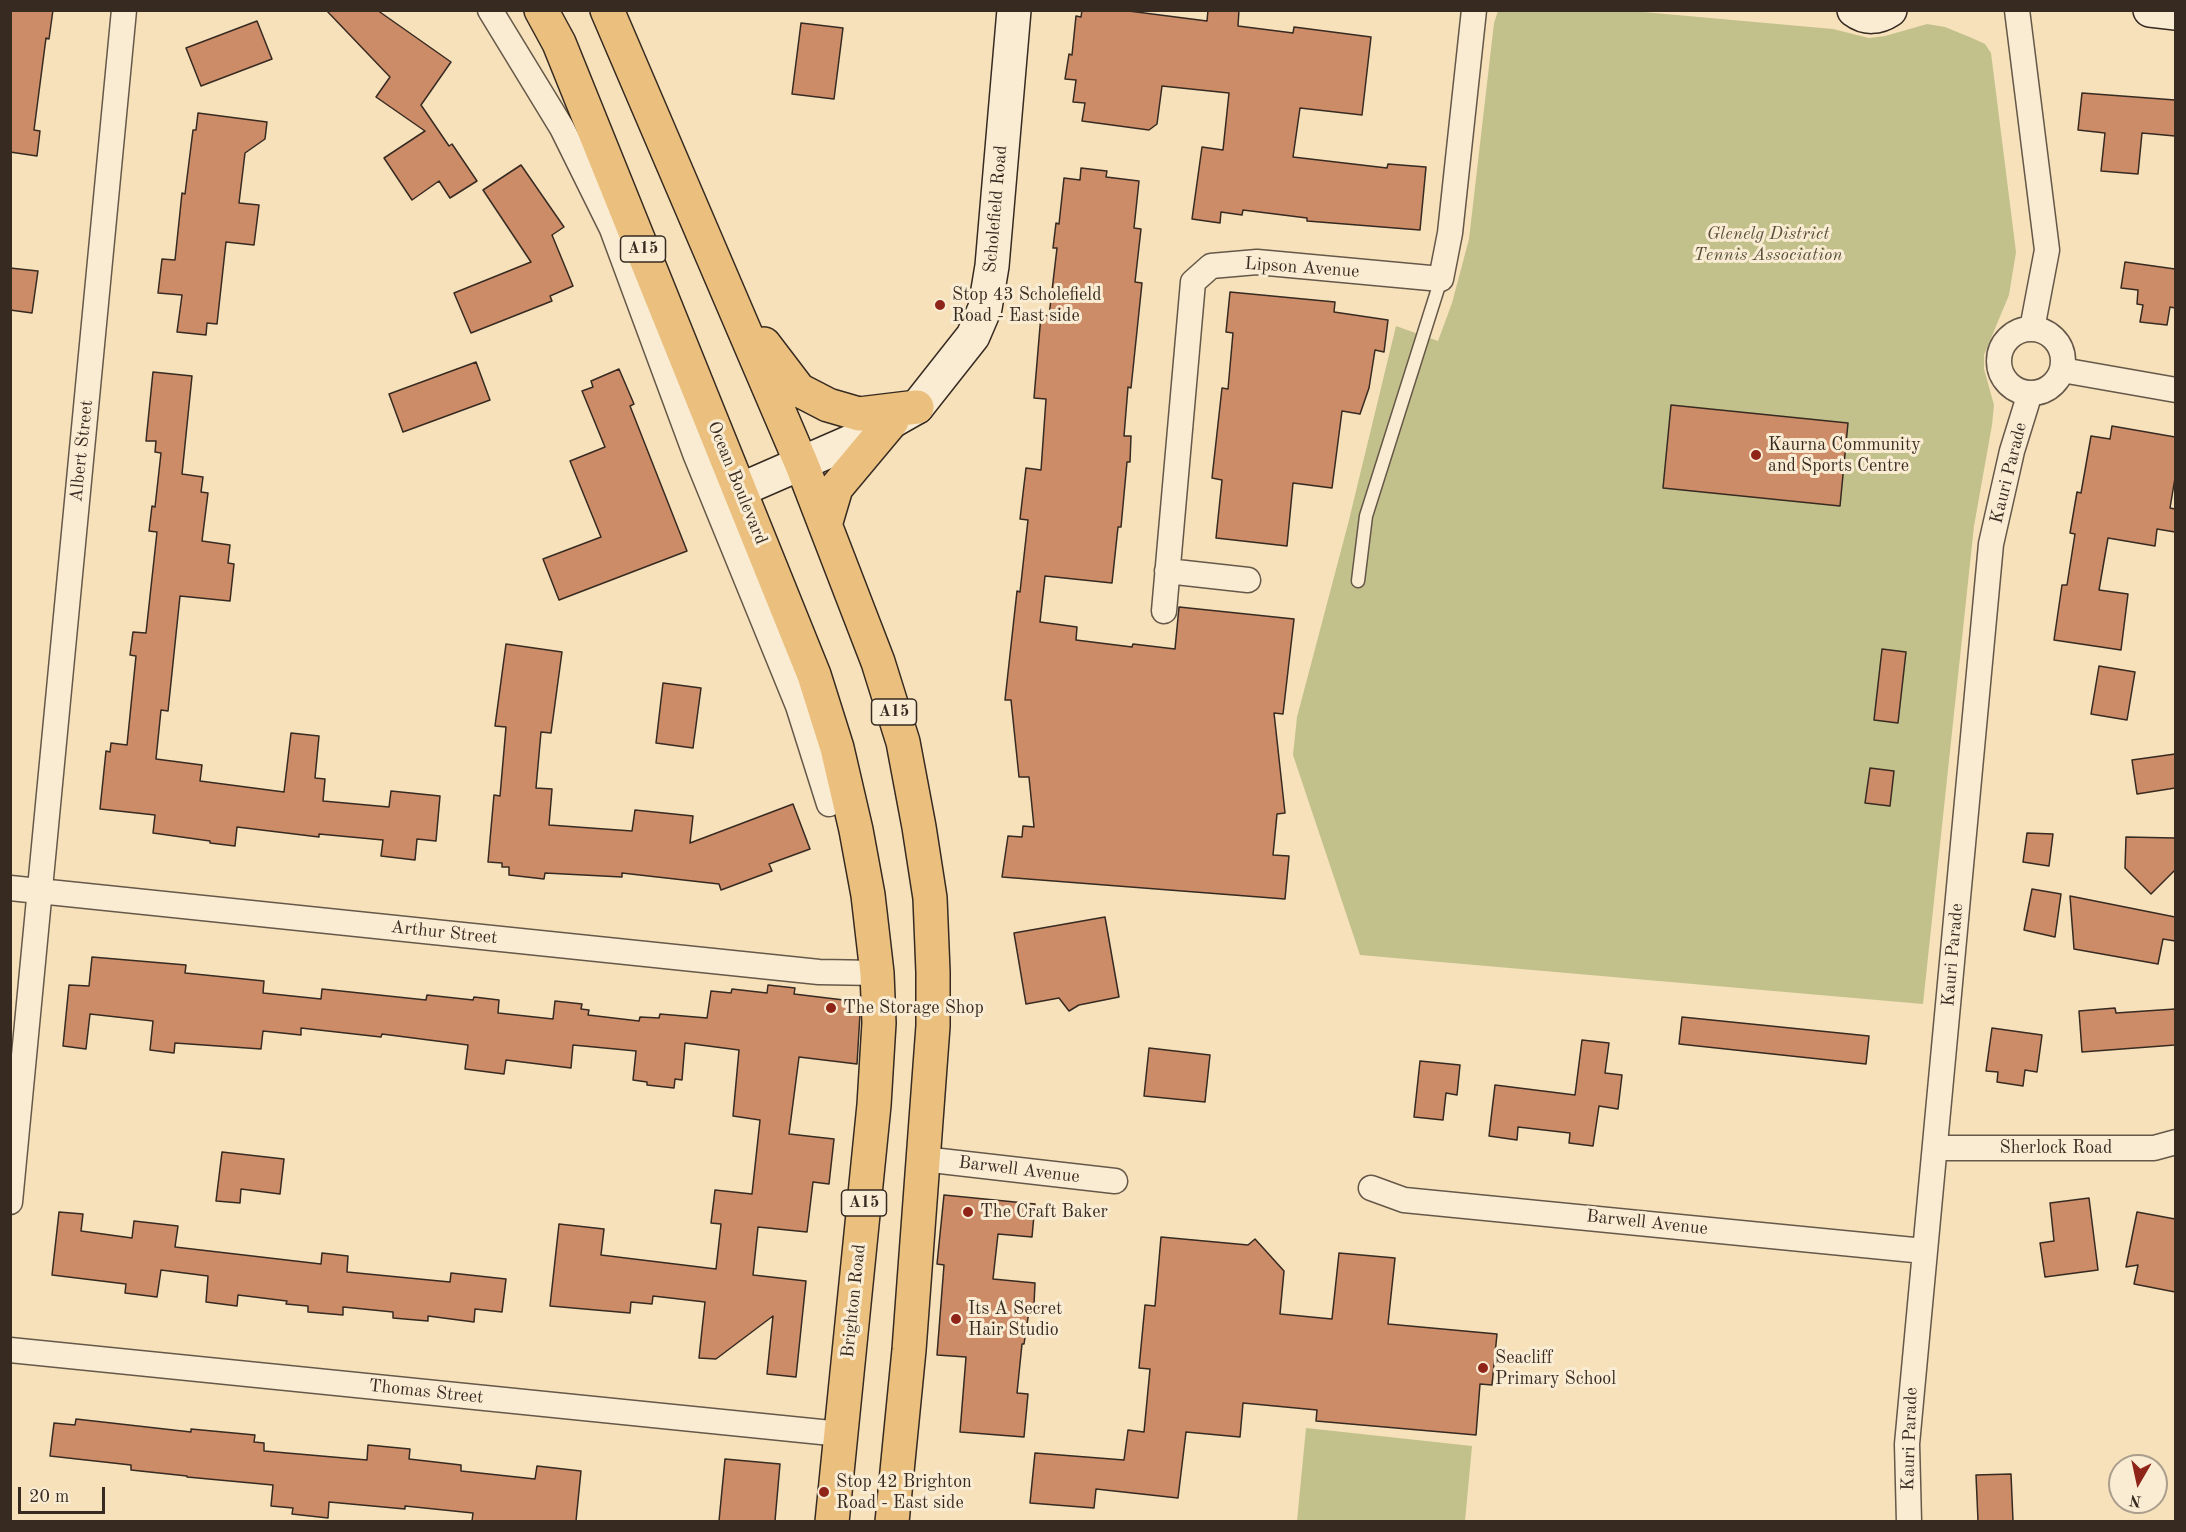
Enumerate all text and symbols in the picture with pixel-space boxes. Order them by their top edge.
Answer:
street label: Scholefield Road [980,144,1012,274]
park label: Glenelg District Tennis Association [1693,223,1843,266]
road number: A15 [620,236,666,262]
street label: Lipson Avenue [1244,253,1360,283]
place label: Stop 43 Scholefield Road - East side [952,284,1102,326]
marker: Stop 43 Scholefield Road - East side [933,298,947,312]
street label: Albert Street [66,399,98,503]
street label: Ocean Boulevard [702,418,772,548]
street label: Kauri Parade [1986,420,2032,526]
place label: Kaurna Community and Sports Centre [1768,434,1921,476]
marker: Kaurna Community and Sports Centre [1749,448,1763,462]
road number: A15 [872,699,916,725]
street label: Kauri Parade [1938,902,1968,1008]
street label: Arthur Street [390,917,498,949]
place label: The Storage Shop [843,997,984,1019]
marker: The Storage Shop [824,1001,838,1015]
street label: Sherlock Road [2000,1137,2112,1159]
street label: Barwell Avenue [957,1152,1081,1188]
road number: A15 [842,1190,886,1216]
place label: The Craft Baker [980,1201,1108,1223]
marker: The Craft Baker [961,1205,975,1219]
street label: Barwell Avenue [1585,1206,1709,1240]
street label: Brighton Road [837,1243,871,1359]
place label: Its A Secret Hair Studio [968,1298,1062,1340]
marker: Its A Secret Hair Studio [949,1312,963,1326]
place label: Seacliff Primary School [1495,1347,1616,1390]
marker: Seacliff Primary School [1476,1361,1490,1375]
street label: Thomas Street [368,1375,484,1409]
street label: Kauri Parade [1897,1387,1923,1491]
north arrow [2108,1454,2168,1514]
place label: Stop 42 Brighton Road - East side [836,1471,972,1514]
scale bar [21,1475,108,1513]
marker: Stop 42 Brighton Road - East side [817,1485,831,1499]
text: 20 m [29,1488,69,1506]
text: N [2128,1491,2143,1509]

